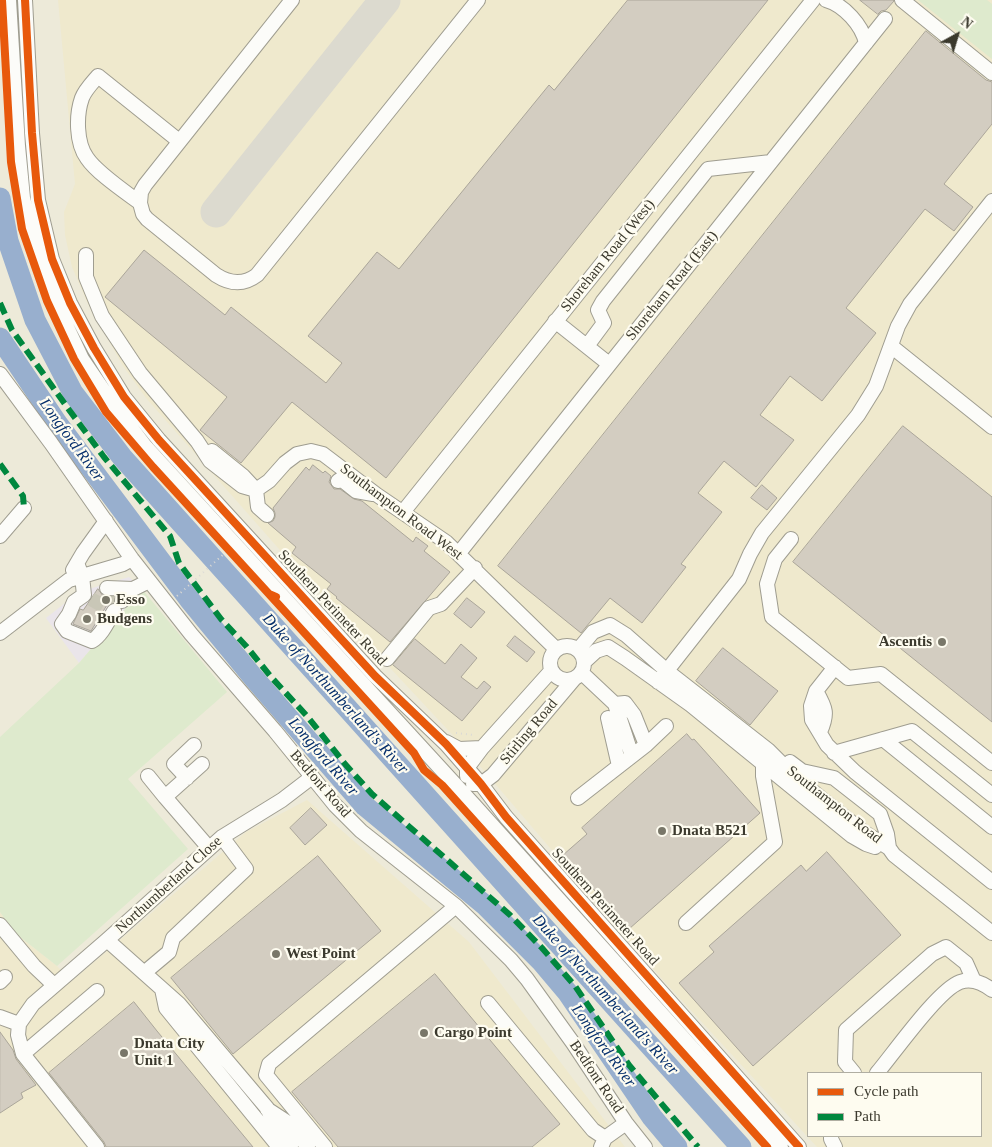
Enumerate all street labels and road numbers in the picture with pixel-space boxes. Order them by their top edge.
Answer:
street label: Shoreham Road (West) [557,196,659,316]
street label: Shoreham Road (East) [622,228,722,344]
street label: Southampton Road West [336,460,466,564]
street label: Southern Perimeter Road [274,546,390,670]
street label: Stirling Road [496,695,562,769]
street label: Bedfont Road [286,746,354,822]
street label: Southampton Road [783,762,885,848]
street label: Northumberland Close [112,832,226,938]
street label: Southern Perimeter Road [548,845,662,969]
street label: Bedfont Road [565,1037,627,1117]

